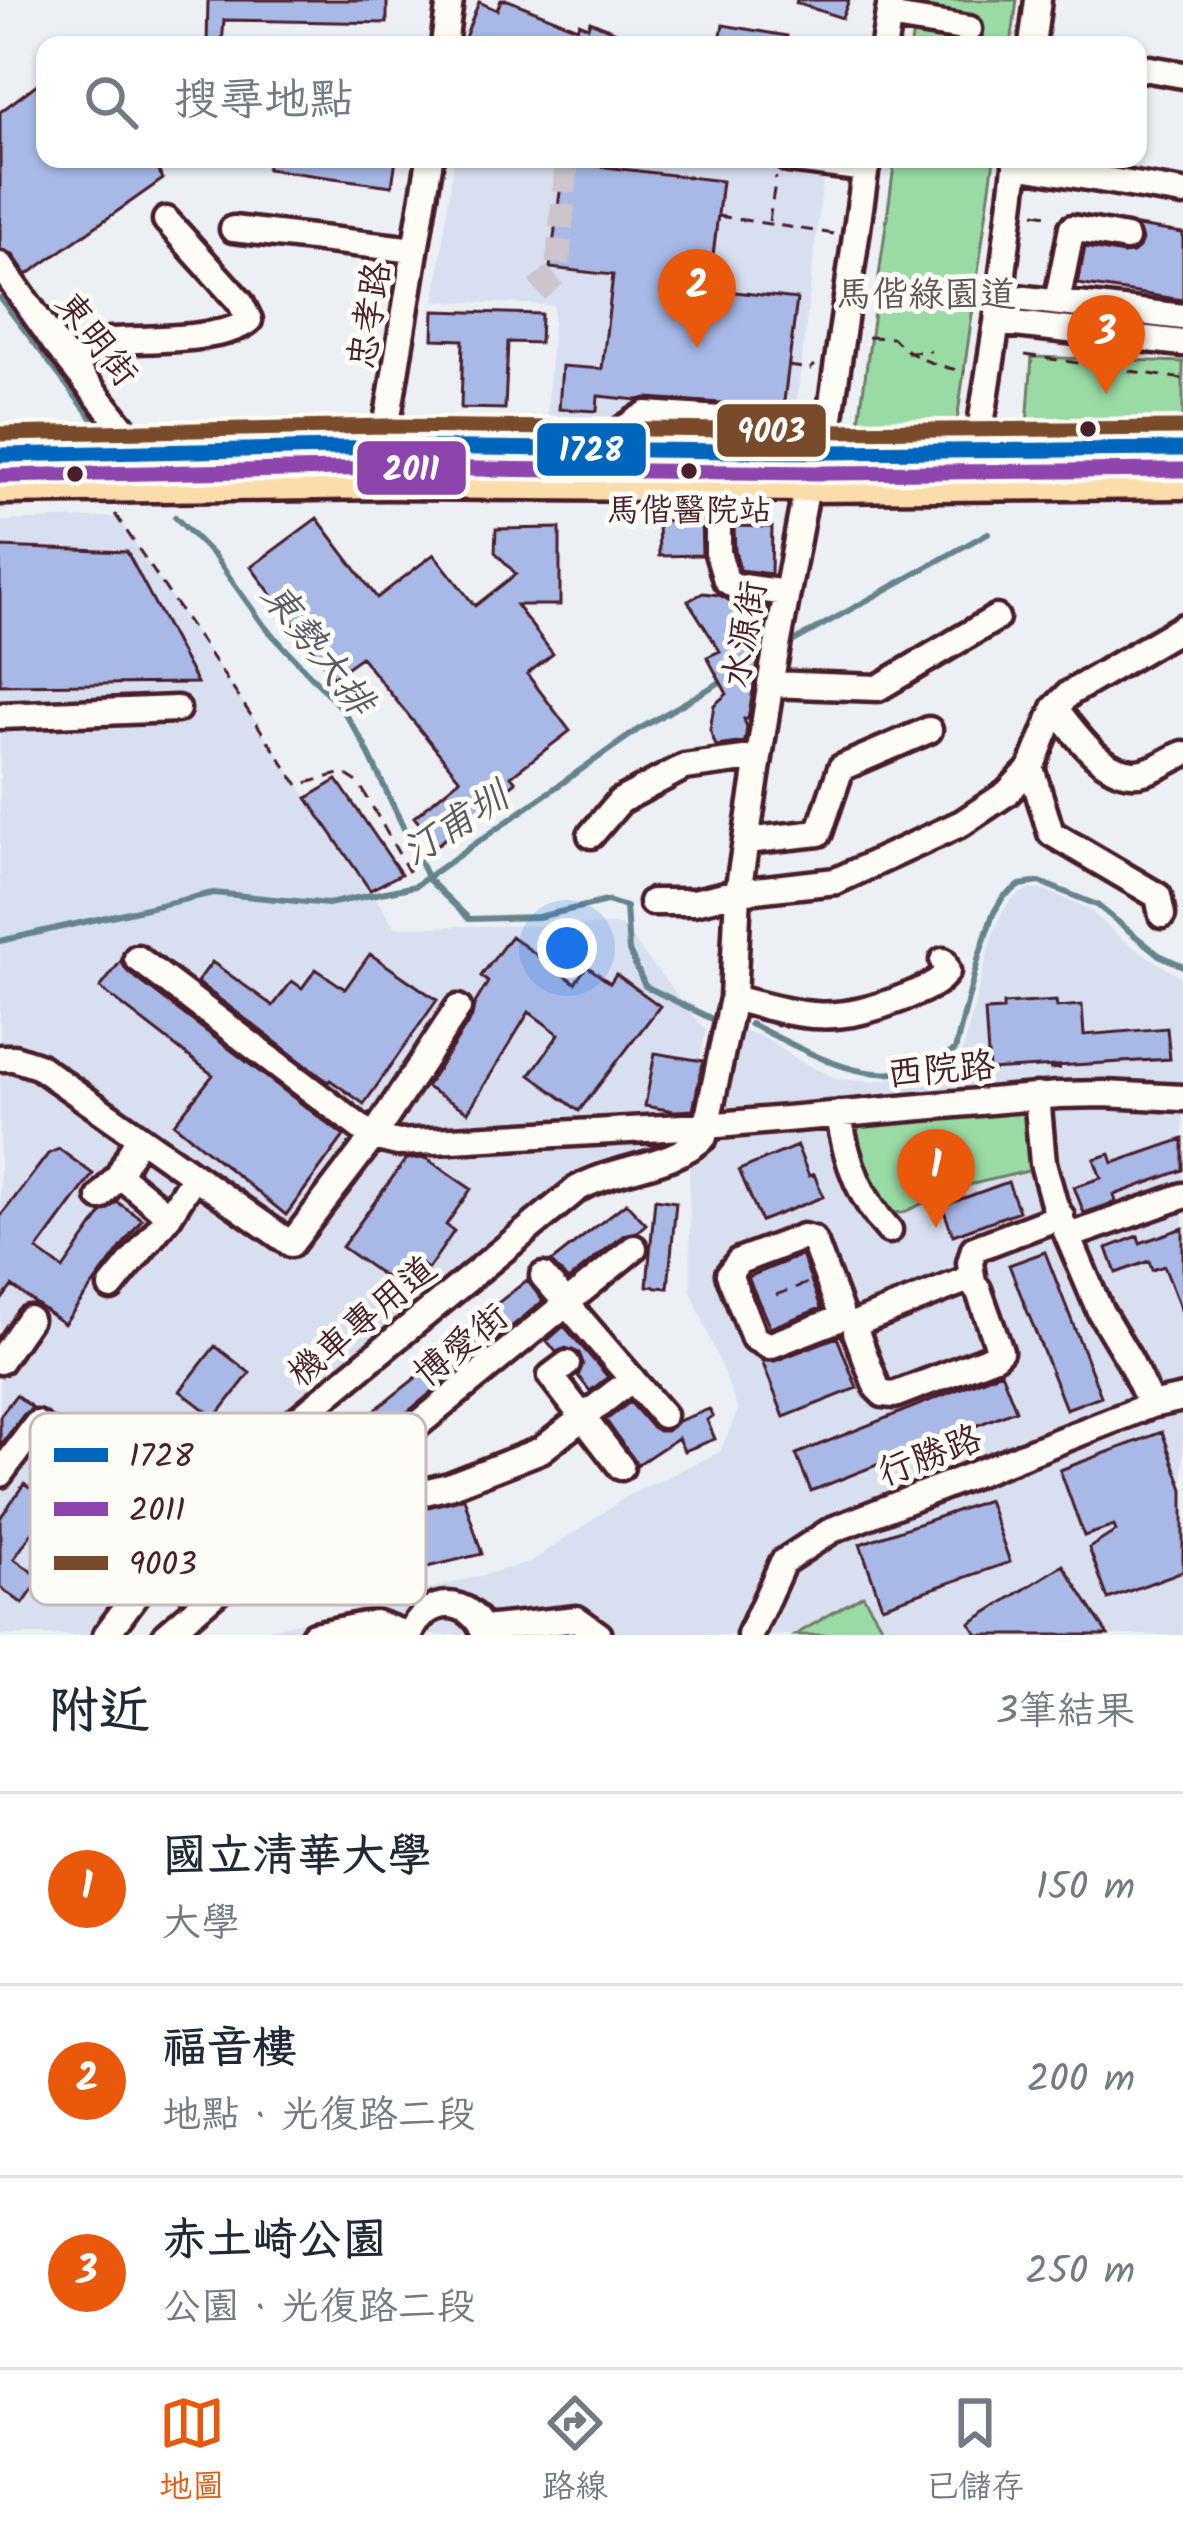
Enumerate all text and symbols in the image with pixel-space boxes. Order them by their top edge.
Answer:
search box [36,36,1147,168]
text: 搜尋地點 [174,66,354,138]
icon: search [78,69,144,135]
pin: 2 [658,249,736,348]
street label: 忠孝路 [335,258,408,373]
park label: 馬偕綠園道 [836,268,1016,325]
street label: 東明街 [40,280,151,400]
pin: 3 [1067,295,1145,394]
line badge: 9003 [715,402,828,459]
text: 9003 [737,407,805,460]
unlabelled marker [1077,418,1099,440]
line badge: 1728 [535,421,648,478]
text: 1728 [559,426,624,479]
line badge: 2011 [355,439,468,497]
text: 2011 [383,445,439,498]
marker: 馬偕醫院站 [678,460,700,482]
unlabelled marker [64,463,86,485]
place label: 馬偕醫院站 [607,486,772,539]
water label: 東勢大排 [243,570,390,733]
street label: 水源街 [709,576,784,693]
water label: 汀甫圳 [390,766,525,884]
your location [537,918,597,978]
street label: 西院路 [885,1038,998,1105]
pin: 1 [897,1129,975,1228]
street label: 機車專用道 [276,1243,451,1402]
street label: 博愛街 [402,1291,522,1403]
street label: 行勝路 [870,1411,991,1503]
legend [30,1413,426,1605]
text: 1728 [129,1432,194,1485]
text: 2011 [129,1486,185,1539]
text: 9003 [129,1540,197,1593]
text: 附近 [48,1673,150,1754]
text: 3筆結果 [996,1682,1135,1744]
text: 國立清華大學 [162,1822,432,1894]
text: 1 [81,1858,93,1920]
text: 150 m [1036,1858,1135,1920]
text: 大學 [162,1894,240,1956]
text: 福音樓 [162,2014,297,2086]
text: 2 [76,2050,98,2112]
text: 200 m [1027,2050,1135,2112]
text: 地點 · 光復路二段 [162,2086,476,2148]
text: 赤土崎公園 [162,2206,387,2278]
text: 3 [76,2242,98,2304]
text: 250 m [1025,2242,1135,2304]
text: 公園 · 光復路二段 [162,2278,476,2340]
tab: 地圖 [159,2390,225,2515]
tab: 路線 [542,2390,608,2515]
tab: 已儲存 [925,2390,1024,2515]

